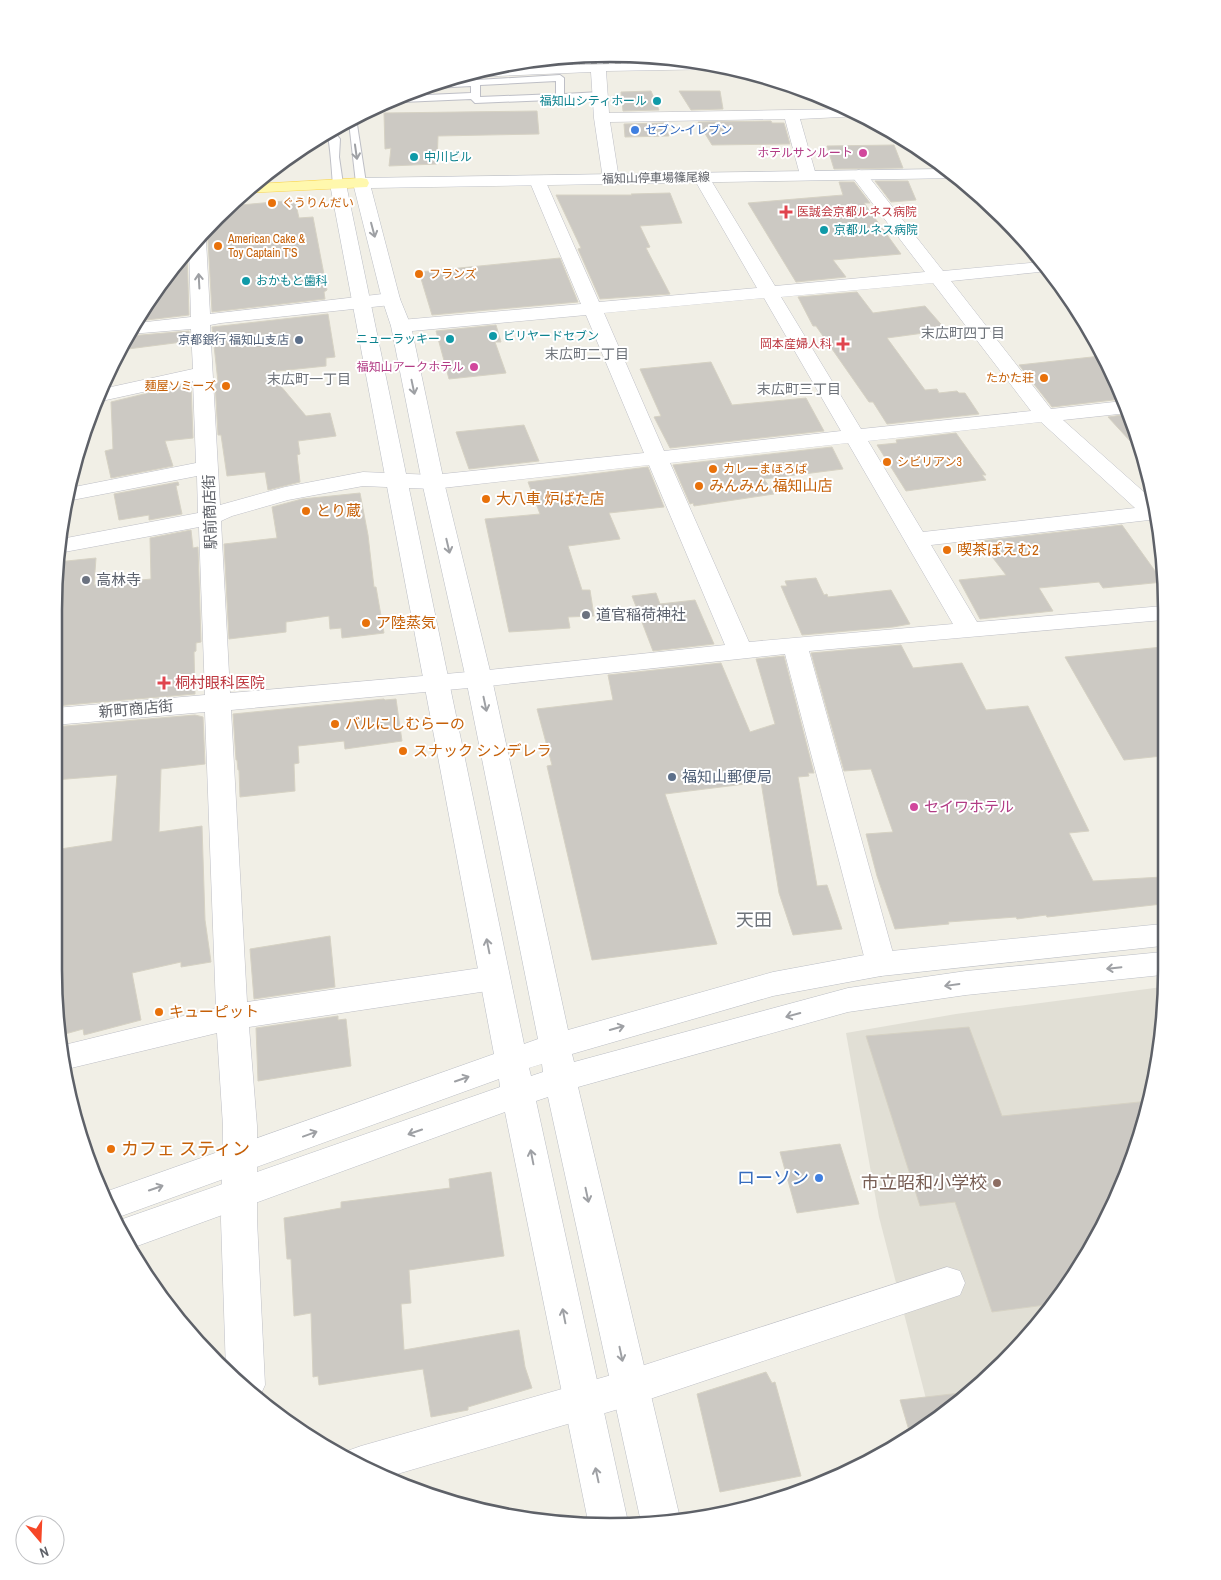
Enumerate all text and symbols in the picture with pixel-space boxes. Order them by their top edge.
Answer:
place label: 福知山シティホール [540,93,647,109]
marker: 福知山シティホール [651,95,663,107]
place label: セブン-イレブン [645,122,732,138]
marker: セブン-イレブン [629,124,641,136]
one-way arrow [351,143,361,159]
place label: ホテルサンルート [757,145,853,161]
marker: ホテルサンルート [857,147,869,159]
place label: 中川ビル [424,149,472,165]
marker: 中川ビル [408,151,420,163]
street label: 福知山停車場篠尾線 [602,169,710,187]
place label: ぐうりんだい [282,195,354,211]
marker: ぐうりんだい [266,197,278,209]
place label: 医誠会京都ルネス病院 [797,204,917,220]
marker: 医誠会京都ルネス病院 [779,205,793,219]
one-way arrow [369,222,378,238]
place label: 京都ルネス病院 [834,222,918,238]
marker: 京都ルネス病院 [818,224,830,236]
place label: American Cake & Toy Captain T'S [227,231,306,261]
marker: American Cake & Toy Captain T'S [212,240,224,252]
place label: フランズ [429,266,477,282]
marker: フランズ [413,268,425,280]
one-way arrow [195,273,204,289]
place label: おかもと歯科 [256,273,328,289]
marker: おかもと歯科 [240,275,252,287]
district label: 末広町四丁目 [921,324,1005,342]
place label: ビリヤードセブン [503,328,599,344]
marker: ビリヤードセブン [487,330,499,342]
place label: ニューラッキー [356,331,440,347]
place label: 京都銀行 福知山支店 [178,332,289,348]
marker: ニューラッキー [444,333,456,345]
marker: 京都銀行 福知山支店 [293,334,305,346]
place label: 岡本産婦人科 [760,336,832,352]
marker: 岡本産婦人科 [836,337,850,351]
district label: 末広町二丁目 [545,345,629,363]
place label: 福知山アークホテル [357,359,464,375]
marker: 福知山アークホテル [468,361,480,373]
district label: 末広町一丁目 [267,370,351,388]
place label: たかた荘 [986,370,1034,386]
marker: たかた荘 [1038,372,1050,384]
place label: 麺屋ソミーズ [145,378,216,394]
one-way arrow [409,379,419,395]
marker: 麺屋ソミーズ [220,380,232,392]
district label: 末広町三丁目 [757,380,841,398]
place label: シビリアン3 [897,454,962,470]
marker: シビリアン3 [881,456,893,468]
place label: カレーまほろば [723,461,807,477]
marker: カレーまほろば [707,463,719,475]
street label: 駅前商店街 [198,474,221,550]
place label: みんみん 福知山店 [709,475,832,496]
marker: みんみん 福知山店 [693,480,705,492]
place label: 大八車 炉ばた店 [496,488,604,509]
marker: 大八車 炉ばた店 [480,493,492,505]
place label: とり蔵 [316,500,361,521]
marker: とり蔵 [300,505,312,517]
one-way arrow [444,538,453,554]
place label: 喫茶ぽえむ2 [957,539,1039,560]
marker: 喫茶ぽえむ2 [941,544,953,556]
place label: 高林寺 [96,569,141,590]
marker: 高林寺 [80,574,92,586]
place label: 道官稲荷神社 [596,604,686,625]
marker: 道官稲荷神社 [580,609,592,621]
place label: ア陸蒸気 [376,612,436,633]
marker: ア陸蒸気 [360,617,372,629]
place label: 桐村眼科医院 [175,672,265,693]
marker: 桐村眼科医院 [157,676,171,690]
street label: 新町商店街 [98,695,174,722]
one-way arrow [480,696,490,712]
place label: バルにしむらーの [345,713,465,734]
marker: バルにしむらーの [329,718,341,730]
place label: スナック シンデレラ [413,740,551,761]
marker: スナック シンデレラ [397,745,409,757]
place label: 福知山郵便局 [682,766,772,787]
marker: 福知山郵便局 [666,771,678,783]
place label: セイワホテル [924,796,1014,817]
marker: セイワホテル [908,801,920,813]
district label: 天田 [736,907,772,932]
one-way arrow [483,938,492,954]
one-way arrow [1106,963,1122,973]
one-way arrow [945,980,961,990]
place label: キューピット [169,1001,259,1022]
marker: キューピット [153,1006,165,1018]
one-way arrow [785,1011,801,1020]
one-way arrow [608,1023,624,1032]
one-way arrow [454,1074,470,1083]
one-way arrow [408,1128,423,1137]
one-way arrow [301,1129,317,1138]
place label: カフェ スティン [121,1136,250,1161]
marker: カフェ スティン [105,1143,117,1155]
one-way arrow [527,1149,536,1165]
place label: ローソン [737,1165,809,1190]
place label: 市立昭和小学校 [861,1170,987,1195]
marker: ローソン [813,1172,825,1184]
marker: 市立昭和小学校 [991,1177,1003,1189]
one-way arrow [148,1183,164,1193]
one-way arrow [582,1187,592,1203]
one-way arrow [559,1308,568,1324]
one-way arrow [617,1345,627,1361]
one-way arrow [592,1467,601,1483]
north arrow [15,1515,65,1565]
text: N [37,1542,51,1562]

